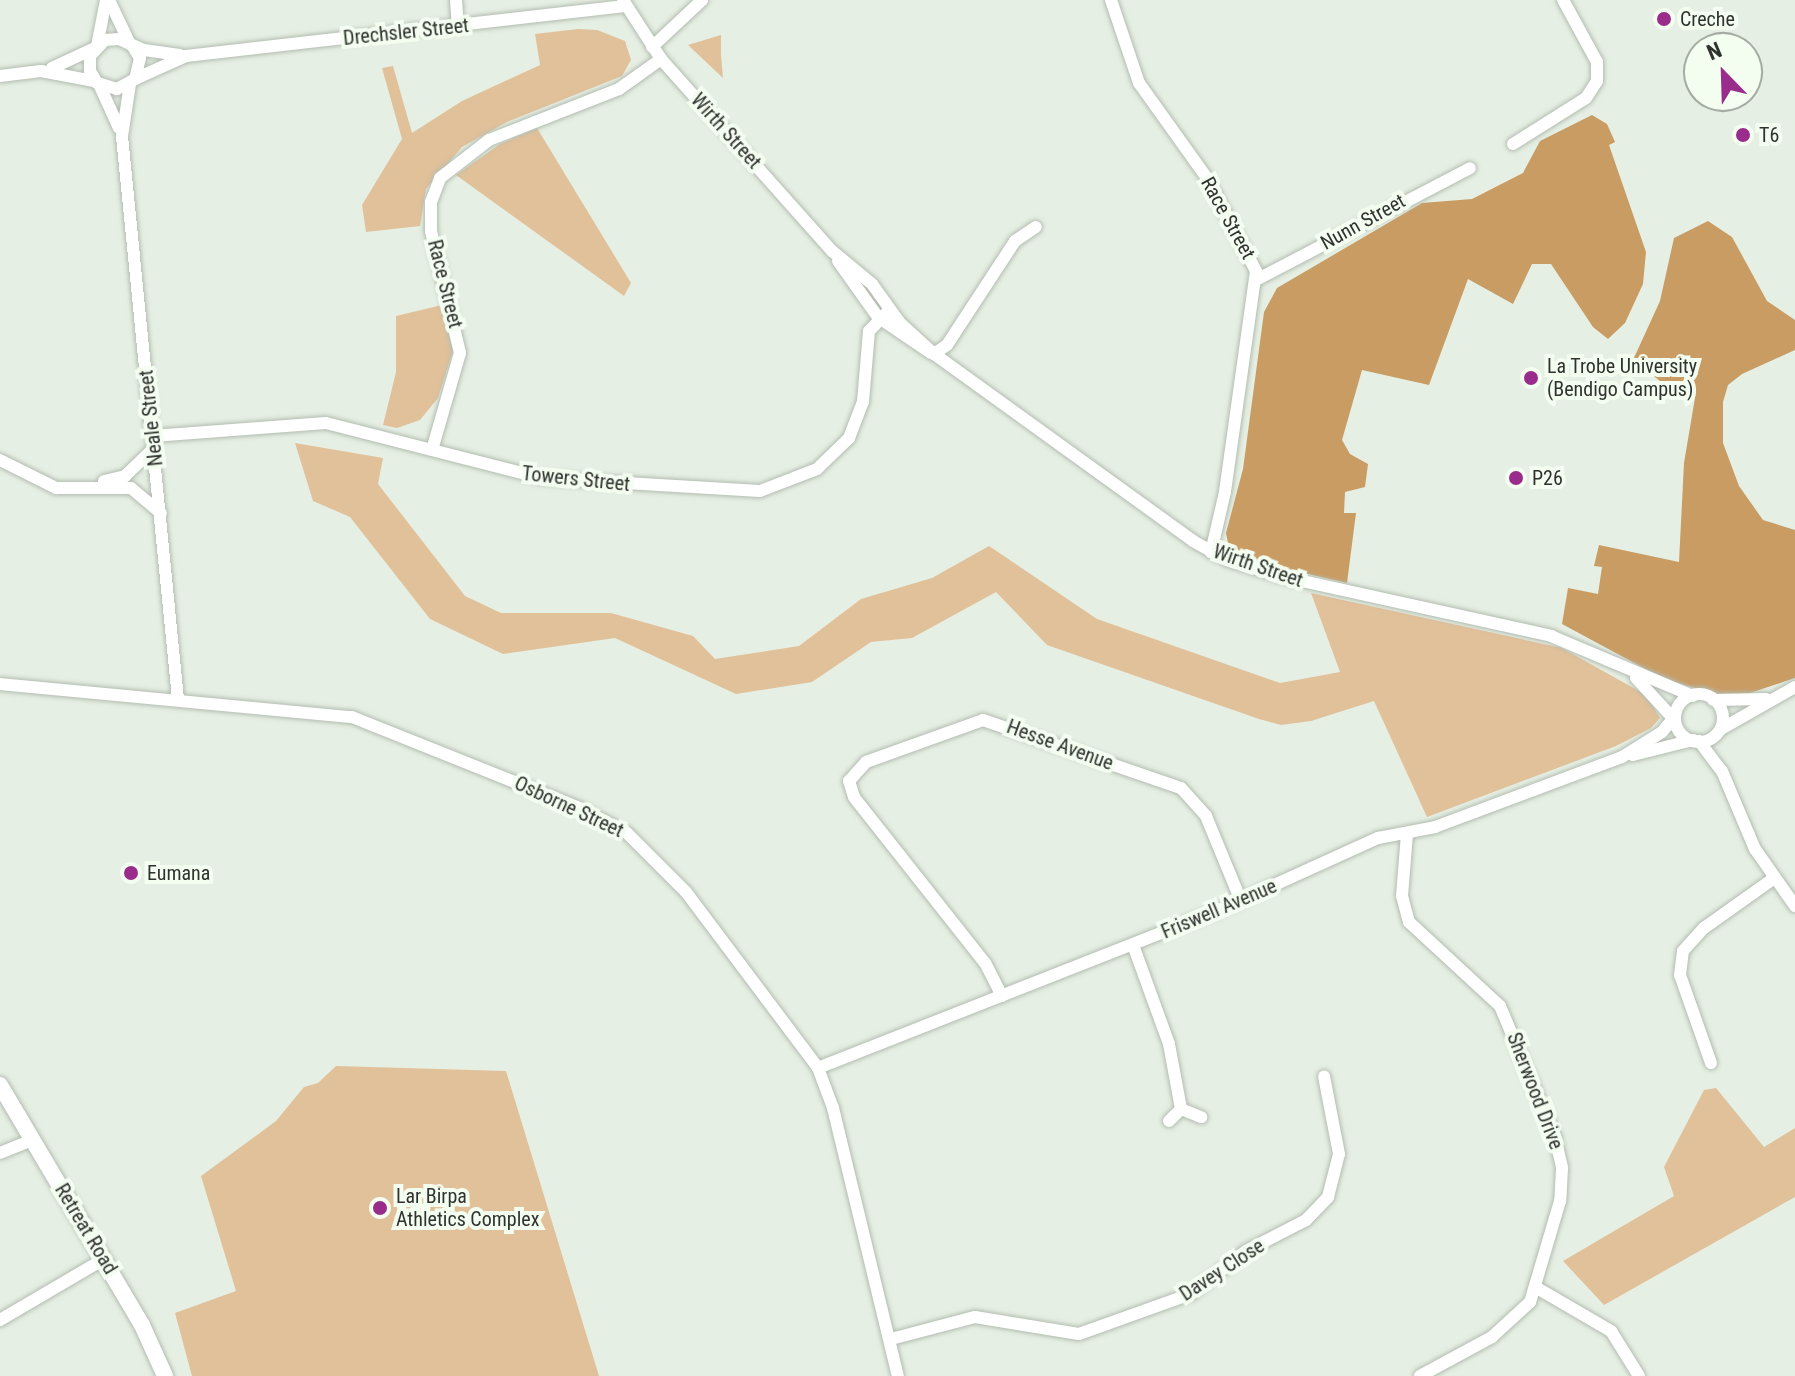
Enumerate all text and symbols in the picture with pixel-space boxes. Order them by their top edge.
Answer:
place label: Creche [1680,7,1735,31]
marker: Creche [1655,10,1673,28]
street label: Drechsler Street [342,13,470,51]
north arrow [1683,32,1763,112]
text: N [1703,37,1725,65]
street label: Wirth Street [686,88,766,174]
place label: T6 [1759,123,1779,147]
marker: T6 [1734,126,1752,144]
street label: Race Street [1196,173,1260,263]
street label: Nunn Street [1317,189,1409,255]
street label: Race Street [422,237,468,331]
place label: La Trobe University (Bendigo Campus) [1547,354,1697,401]
street label: Neale Street [134,369,168,467]
marker: La Trobe University (Bendigo Campus) [1522,369,1540,387]
street label: Towers Street [521,461,631,497]
place label: P26 [1532,466,1563,490]
marker: P26 [1507,469,1525,487]
street label: Wirth Street [1210,539,1306,593]
street label: Hesse Avenue [1003,715,1117,775]
street label: Osborne Street [511,771,627,843]
place label: Eumana [147,861,210,885]
marker: Eumana [122,864,140,882]
street label: Friswell Avenue [1158,874,1280,944]
street label: Sherwood Drive [1502,1029,1568,1153]
street label: Retreat Road [50,1179,122,1279]
place label: Lar Birpa Athletics Complex [396,1184,539,1231]
marker: Lar Birpa Athletics Complex [371,1199,389,1217]
street label: Davey Close [1175,1234,1269,1306]

